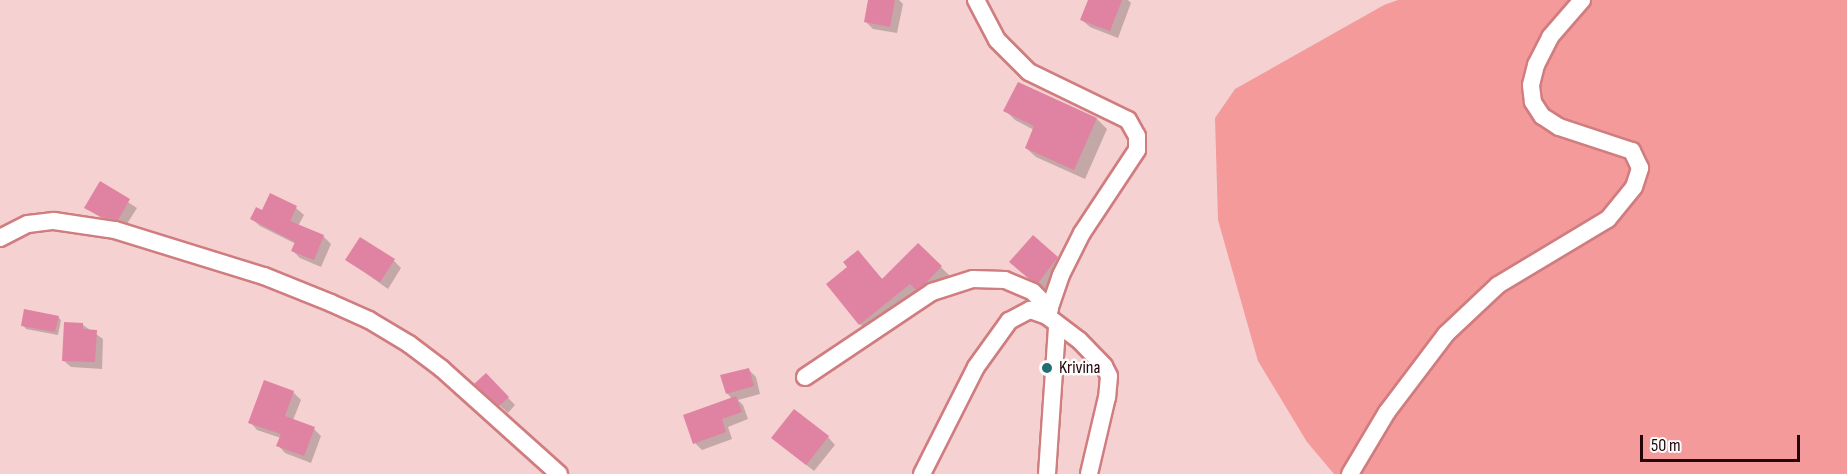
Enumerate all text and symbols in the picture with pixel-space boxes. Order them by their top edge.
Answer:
place label: Krivina [1059,357,1101,379]
marker: Krivina [1040,361,1054,375]
scale bar [1643,423,1804,461]
text: 50 m [1651,435,1681,456]

